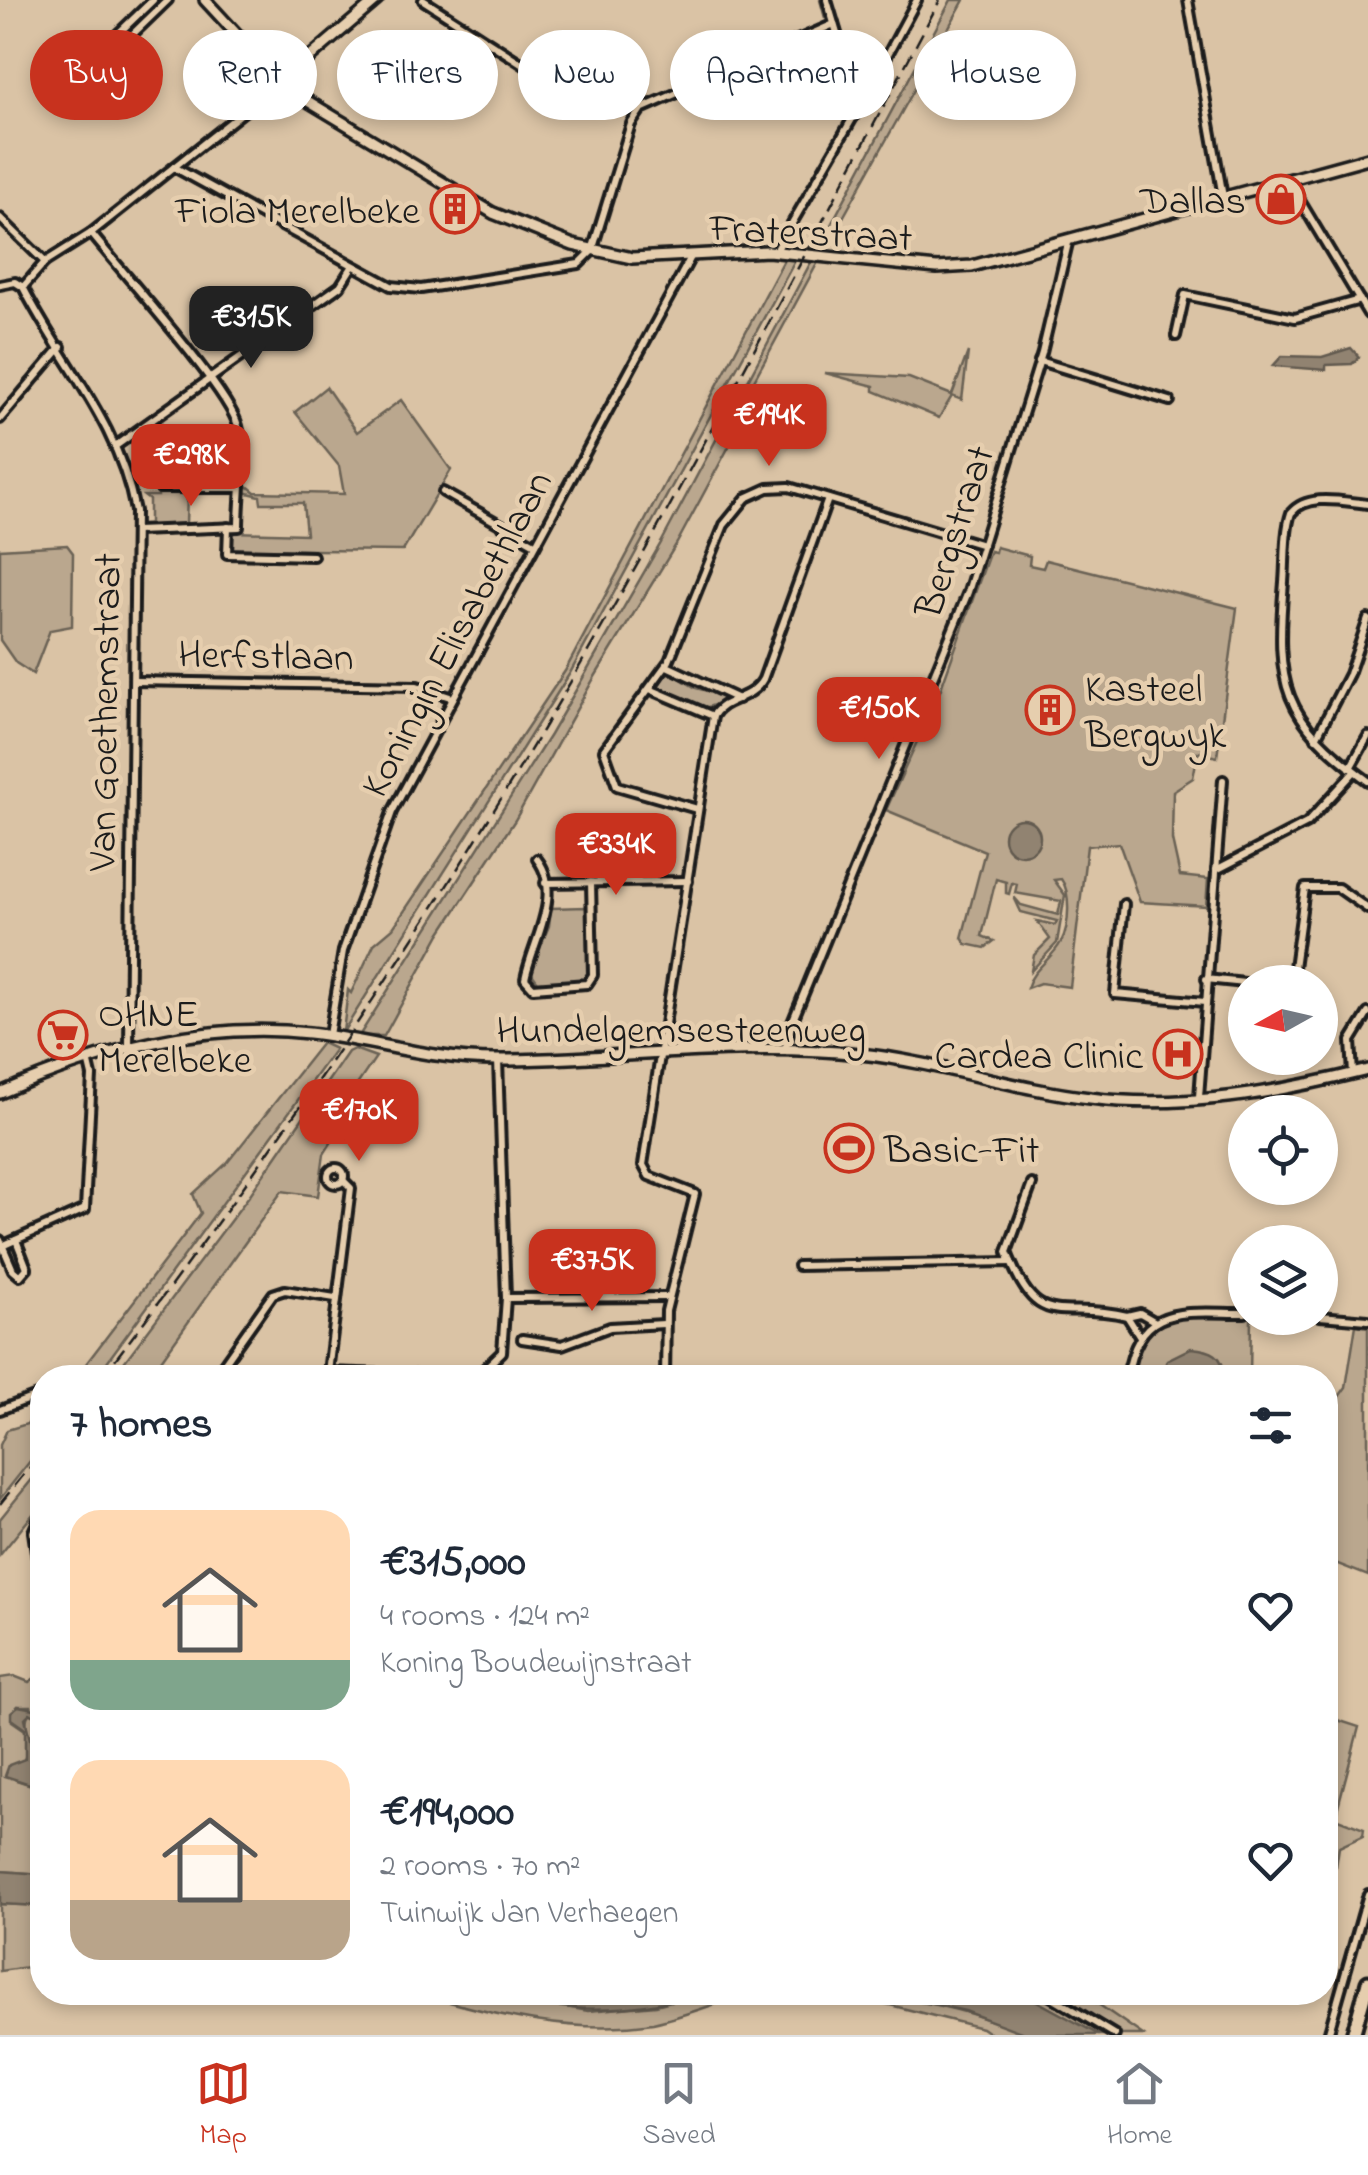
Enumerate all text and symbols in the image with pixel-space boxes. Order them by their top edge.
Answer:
chip: Buy [30,30,163,120]
chip: Rent [183,30,317,120]
chip: Filters [337,30,498,120]
chip: New [518,30,650,120]
chip: Apartment [670,30,894,120]
chip: House [914,30,1076,120]
shop icon: Dallas [1255,173,1307,225]
place label: Dallas [1139,174,1246,233]
building icon: Fiola Merelbeke [429,183,481,235]
place label: Fiola Merelbeke [174,184,420,243]
street label: Fraterstraat [707,201,914,270]
pin: €315K [181,286,321,371]
text: €315K [211,295,291,342]
pin: €194K [699,384,839,469]
text: €194K [734,393,804,440]
pin: €298K [121,424,261,509]
text: €298K [153,433,229,480]
street label: Bergstraat [901,439,1013,627]
street label: Koningin Elisabethlaan [348,461,570,809]
street label: Van Goethemstraat [75,553,140,873]
street label: Herfstlaan [178,627,354,690]
place label: Kasteel Bergwyk [1084,662,1227,767]
pin: €150K [809,677,949,762]
building icon: Kasteel Bergwyk [1024,684,1076,736]
text: €150K [839,686,919,733]
pin: €334K [546,813,686,898]
text: €334K [577,822,655,869]
north arrow [1228,965,1338,1075]
map controls [1228,965,1338,1335]
place label: OHNE Merelbeke [98,987,252,1092]
street label: Hundelgemsesteenweg [496,1003,866,1062]
supermarket icon: OHNE Merelbeke [37,1009,89,1061]
hospital icon: Cardea Clinic [1152,1028,1204,1080]
place label: Cardea Clinic [934,1029,1143,1088]
pin: €170K [289,1079,429,1164]
text: €170K [321,1088,397,1135]
button: locate [1228,1095,1338,1205]
sports icon: Basic-Fit [823,1122,875,1174]
place label: Basic-Fit [883,1123,1039,1182]
button: layers [1228,1225,1338,1335]
pin: €375K [522,1229,662,1314]
text: €375K [551,1238,633,1285]
text: 7 homes [70,1395,212,1456]
icon: filters [1243,1398,1298,1453]
text: €315,000 [380,1533,526,1594]
icon: home [150,1550,270,1670]
icon: heart [1243,1583,1298,1638]
text: 4 rooms · 124 m² [380,1594,590,1641]
text: Koning Boudewijnstraat [380,1641,692,1688]
text: €194,000 [380,1783,514,1844]
icon: home [150,1800,270,1920]
icon: heart [1243,1833,1298,1888]
text: 2 rooms · 70 m² [380,1844,580,1891]
text: Tuinwijk Jan Verhaegen [380,1891,679,1938]
tab: Map [196,2056,251,2157]
tab: Saved [642,2056,715,2157]
tab: Home [1107,2056,1172,2157]

